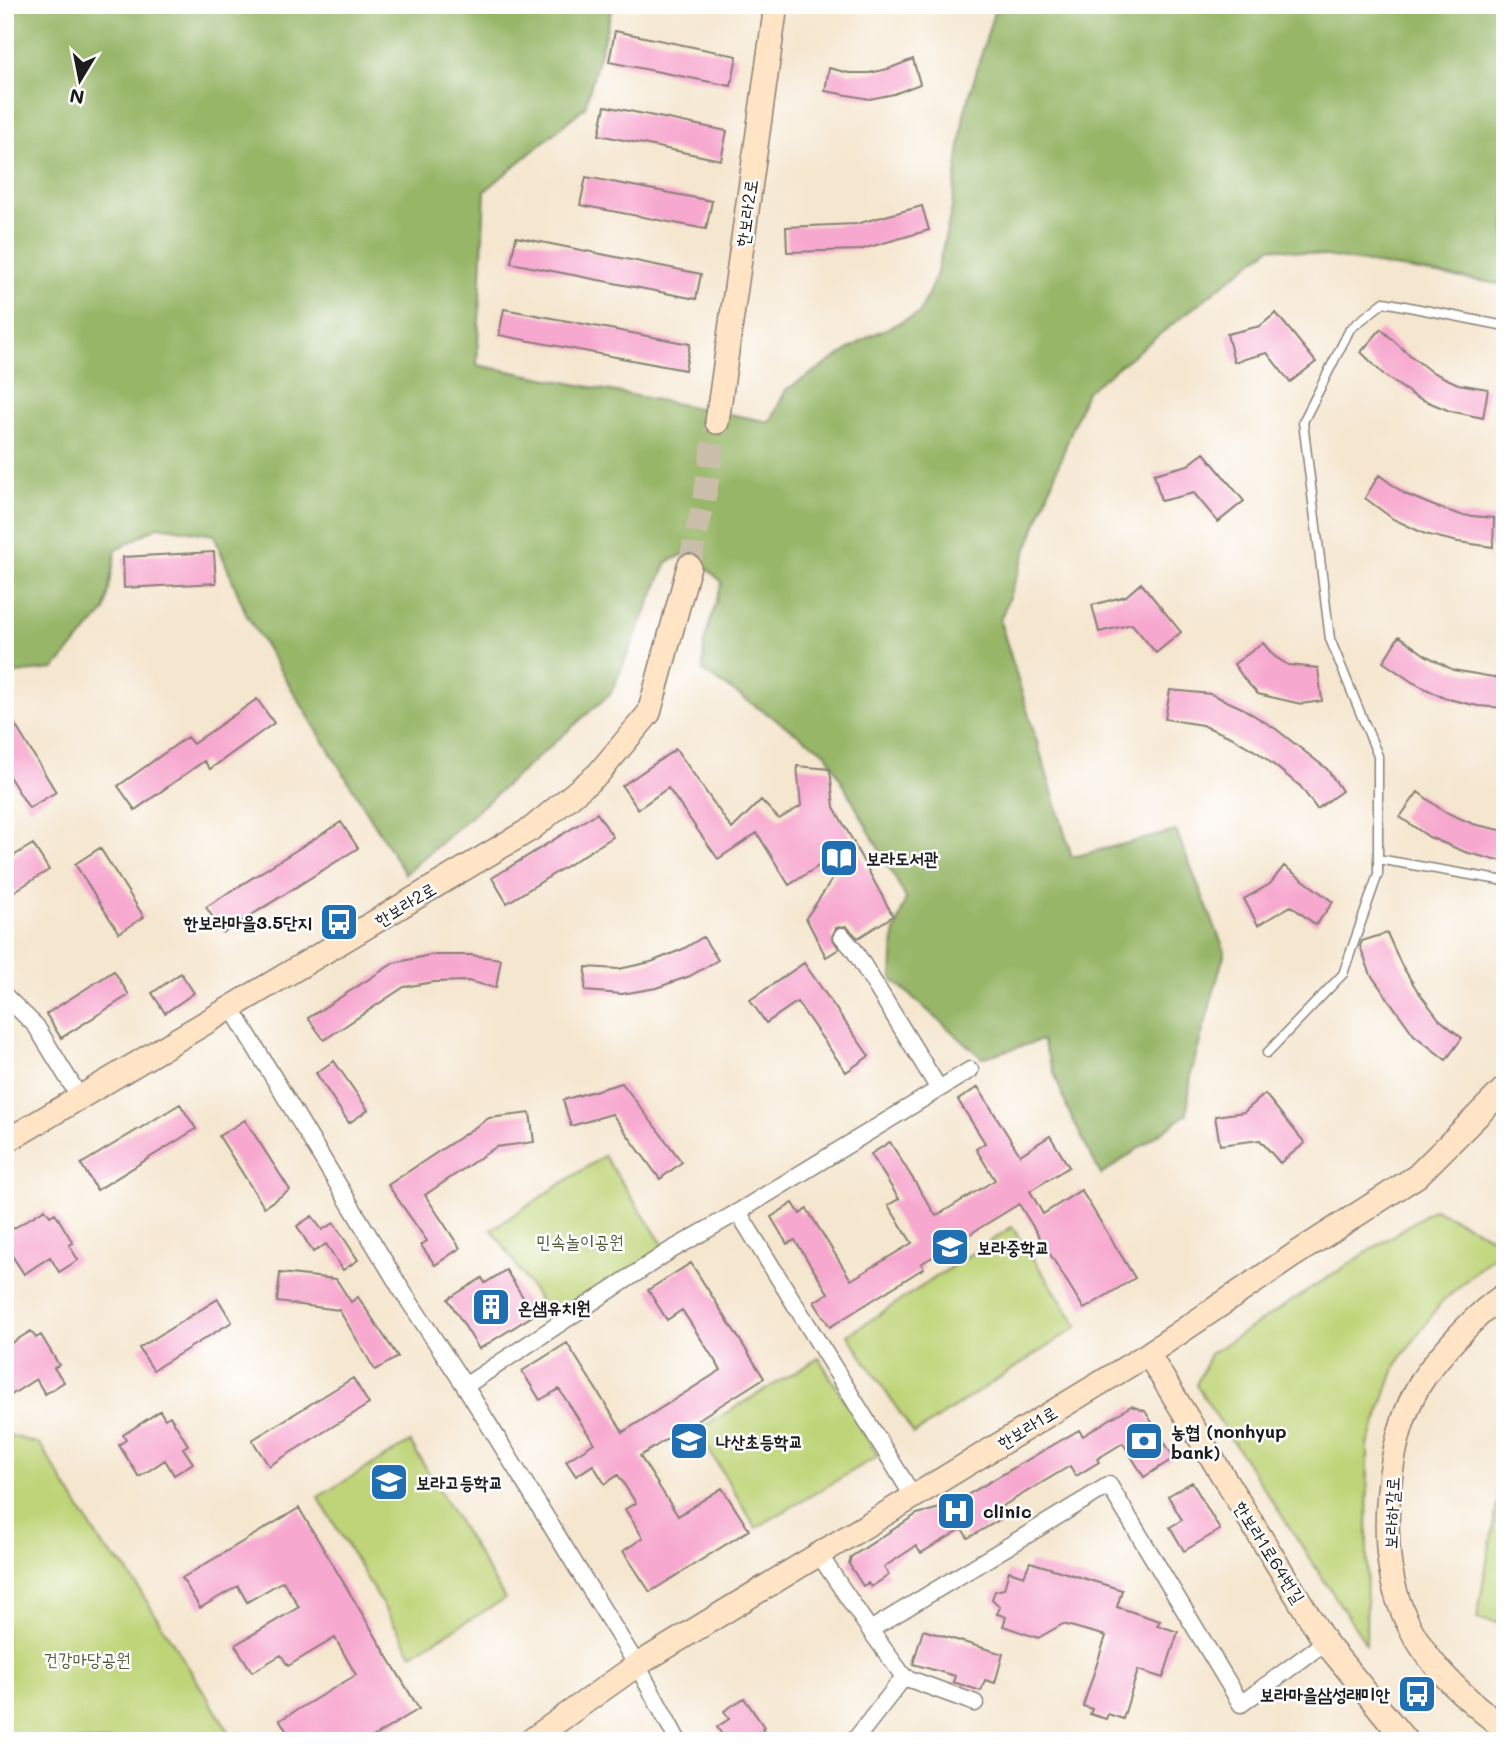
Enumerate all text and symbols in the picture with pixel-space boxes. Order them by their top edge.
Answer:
north arrow [46,46,116,116]
text: N [68,84,86,111]
street label: 한보라2로 [729,178,763,248]
library icon: 보라도서관 [818,837,860,879]
place label: 보라도서관 [866,846,939,870]
street label: 한보라2로 [370,876,440,932]
bus stop icon: 한보라마을3.5단지 [318,901,360,943]
place label: 한보라마을3.5단지 [183,910,312,934]
school or university icon: 보라중학교 [929,1226,971,1268]
park label: 민속놀이공원 [537,1229,623,1253]
place label: 보라중학교 [977,1235,1049,1259]
building icon: 온샘유치원 [470,1286,512,1328]
place label: 온샘유치원 [518,1295,590,1319]
street label: 한보라1로 [993,1400,1061,1454]
place label: 농협 (nonhyup bank) [1171,1419,1287,1464]
school or university icon: 나산초등학교 [668,1420,710,1462]
bank icon: 농협 (nonhyup bank) [1123,1420,1165,1462]
place label: 나산초등학교 [716,1429,803,1453]
school or university icon: 보라고등학교 [368,1461,410,1503]
place label: 보라고등학교 [416,1470,503,1494]
street label: 보라하갈로 [1378,1476,1404,1550]
hospital icon: clinic [935,1490,977,1532]
street label: 한보라1로64번길 [1229,1496,1311,1608]
place label: clinic [983,1499,1032,1523]
park label: 건강마당공원 [44,1647,130,1671]
bus stop icon: 보라마을삼성래미안 [1396,1673,1438,1715]
place label: 보라마을삼성래미안 [1260,1682,1391,1706]

